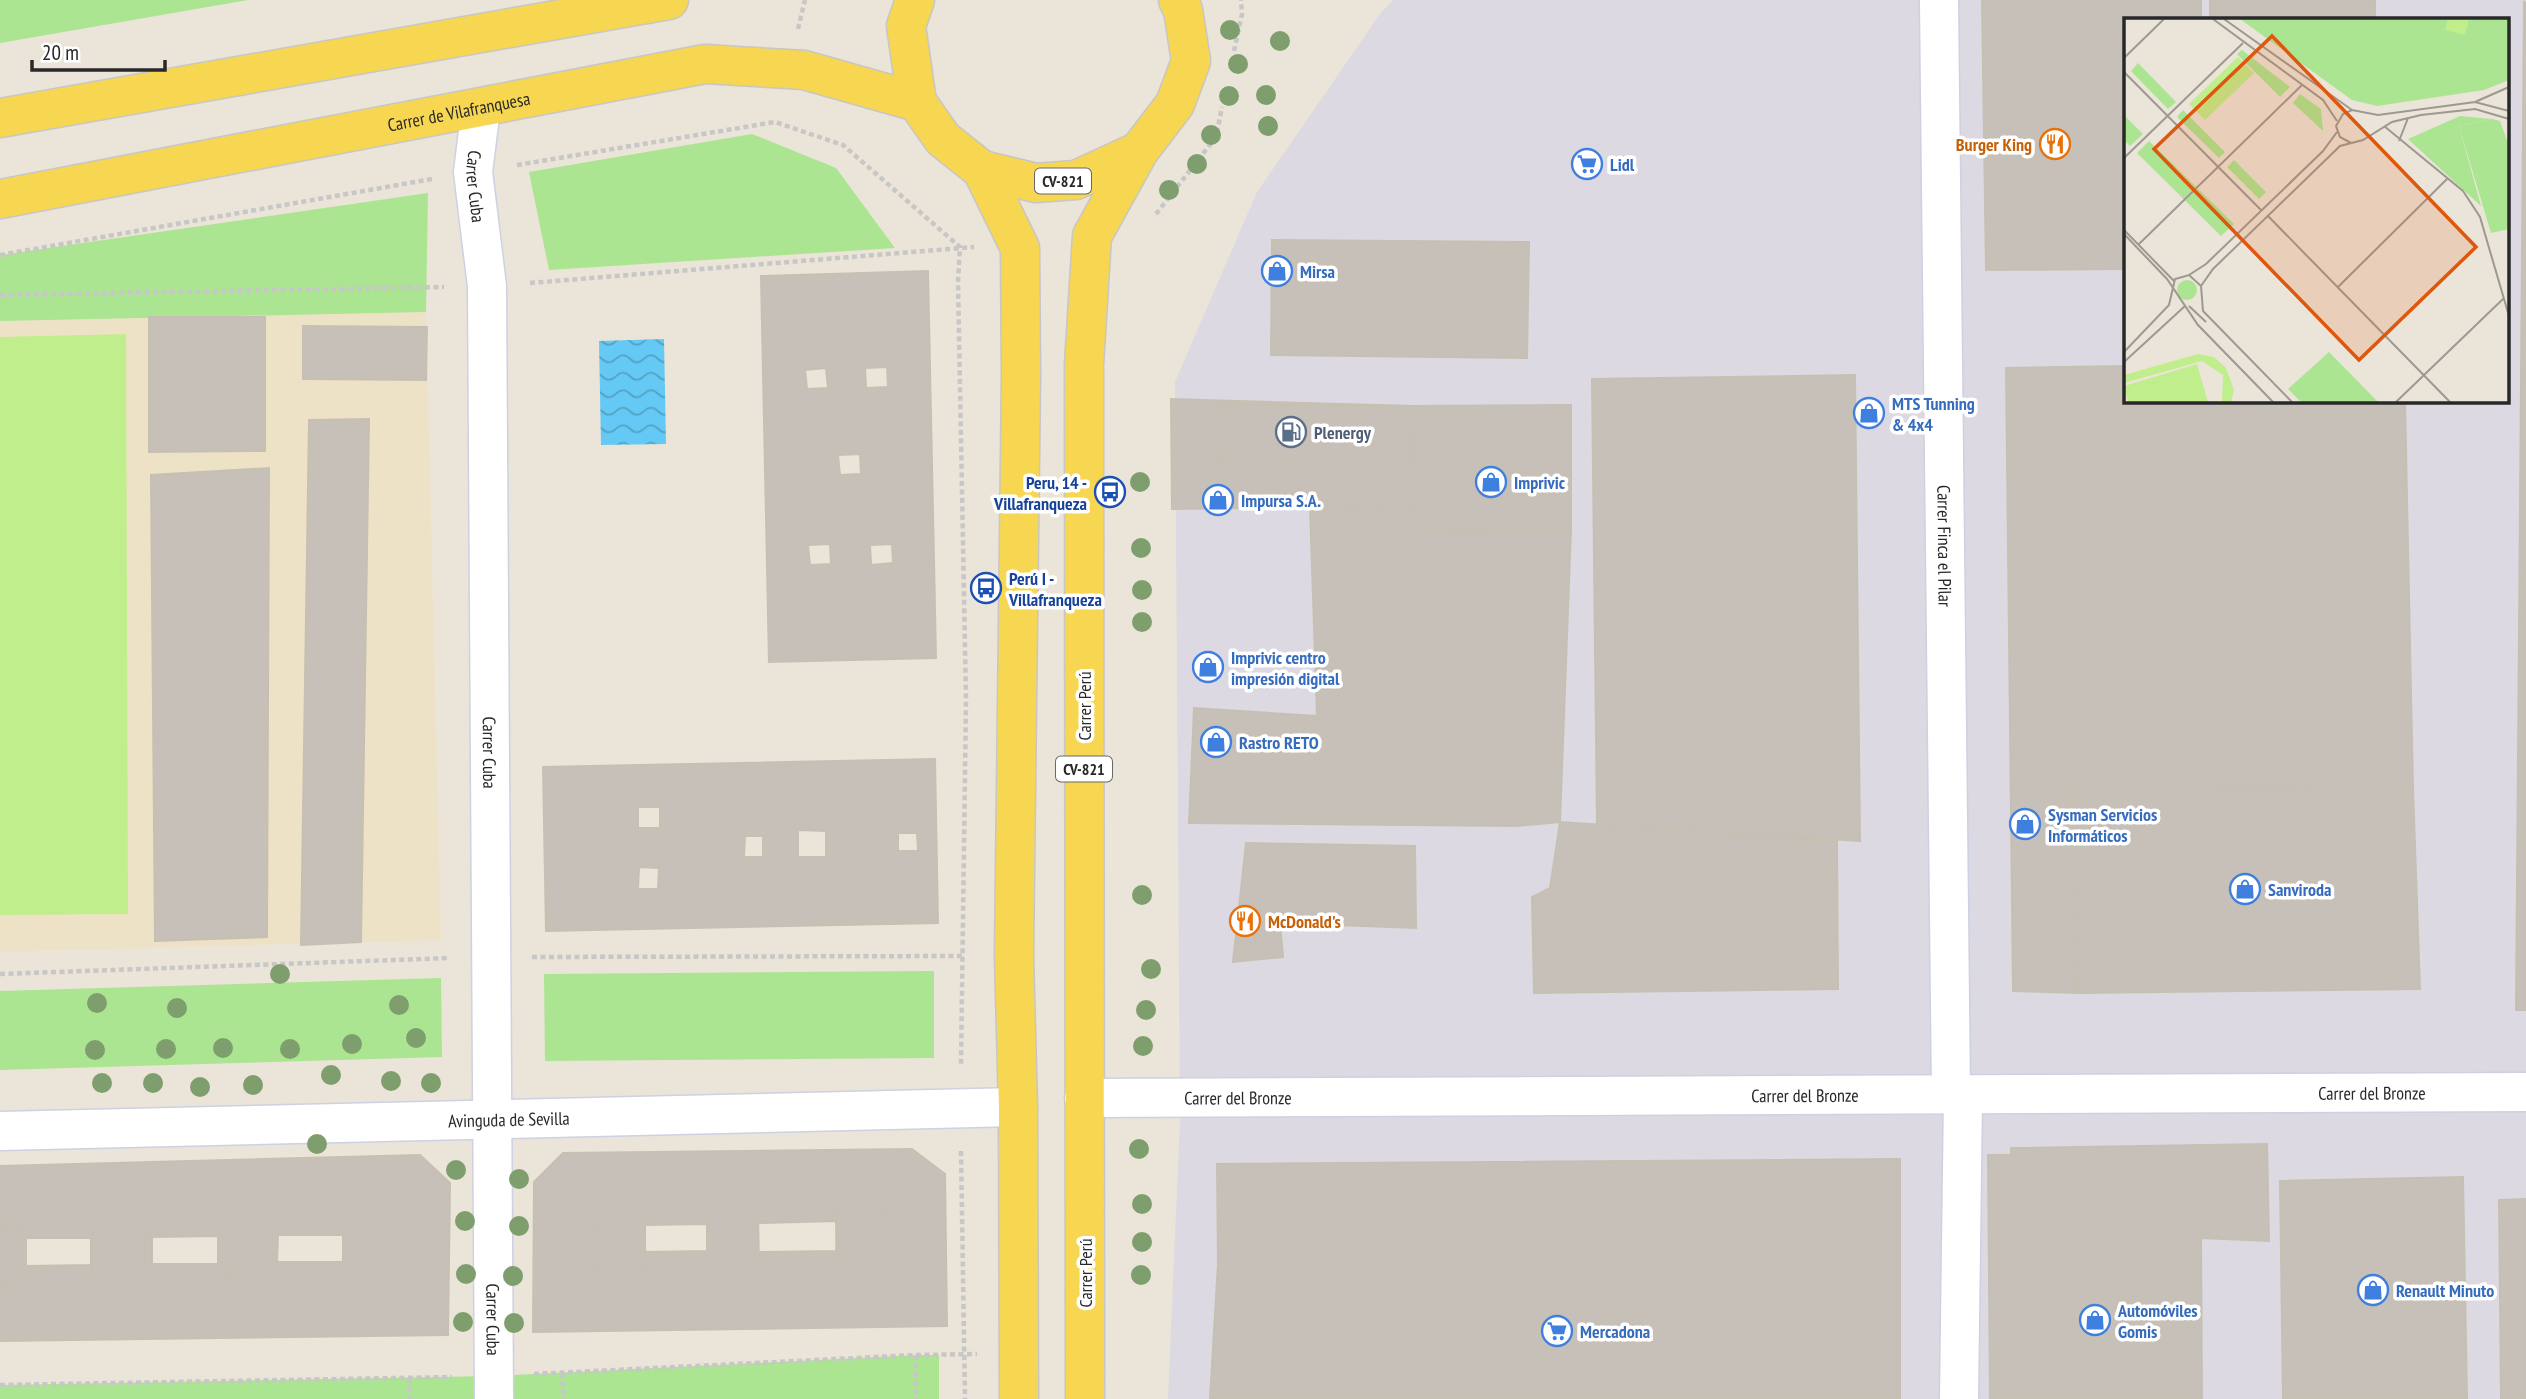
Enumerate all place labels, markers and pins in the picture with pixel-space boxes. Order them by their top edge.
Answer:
restaurant icon: Burger King [2038,127,2072,161]
place label: Burger King [1956,133,2032,156]
supermarket icon: Lidl [1570,147,1604,181]
place label: Lidl [1610,153,1635,176]
shop icon: Mirsa [1260,254,1294,288]
place label: Mirsa [1300,260,1335,283]
place label: MTS Tunning & 4x4 [1892,392,1975,436]
shop icon: MTS Tunning & 4x4 [1852,396,1886,430]
fuel station icon: Plenergy [1274,415,1308,449]
place label: Plenergy [1314,421,1372,444]
shop icon: Imprivic [1474,465,1508,499]
place label: Peru, 14 - Villafranqueza [993,471,1087,515]
place label: Imprivic [1514,471,1566,494]
bus stop icon: Peru, 14 - Villafranqueza [1093,475,1127,509]
shop icon: Impursa S.A. [1201,483,1235,517]
place label: Impursa S.A. [1241,489,1321,512]
place label: Perú I - Villafranqueza [1008,567,1102,611]
bus stop icon: Perú I - Villafranqueza [969,571,1003,605]
place label: Imprivic centro impresión digital [1231,646,1340,690]
shop icon: Imprivic centro impresión digital [1191,650,1225,684]
shop icon: Rastro RETO [1199,725,1233,759]
place label: Rastro RETO [1239,731,1319,754]
place label: Sysman Servicios Informáticos [2048,803,2157,847]
shop icon: Sysman Servicios Informáticos [2008,807,2042,841]
shop icon: Sanviroda [2228,872,2262,906]
place label: Sanviroda [2268,878,2331,901]
restaurant icon: McDonald's [1228,904,1262,938]
place label: McDonald's [1268,910,1341,933]
shop icon: Renault Minuto [2356,1273,2390,1307]
place label: Renault Minuto [2396,1279,2494,1302]
place label: Automóviles Gomis [2117,1299,2198,1343]
shop icon: Automóviles Gomis [2078,1303,2112,1337]
supermarket icon: Mercadona [1540,1314,1574,1348]
place label: Mercadona [1580,1320,1650,1343]

